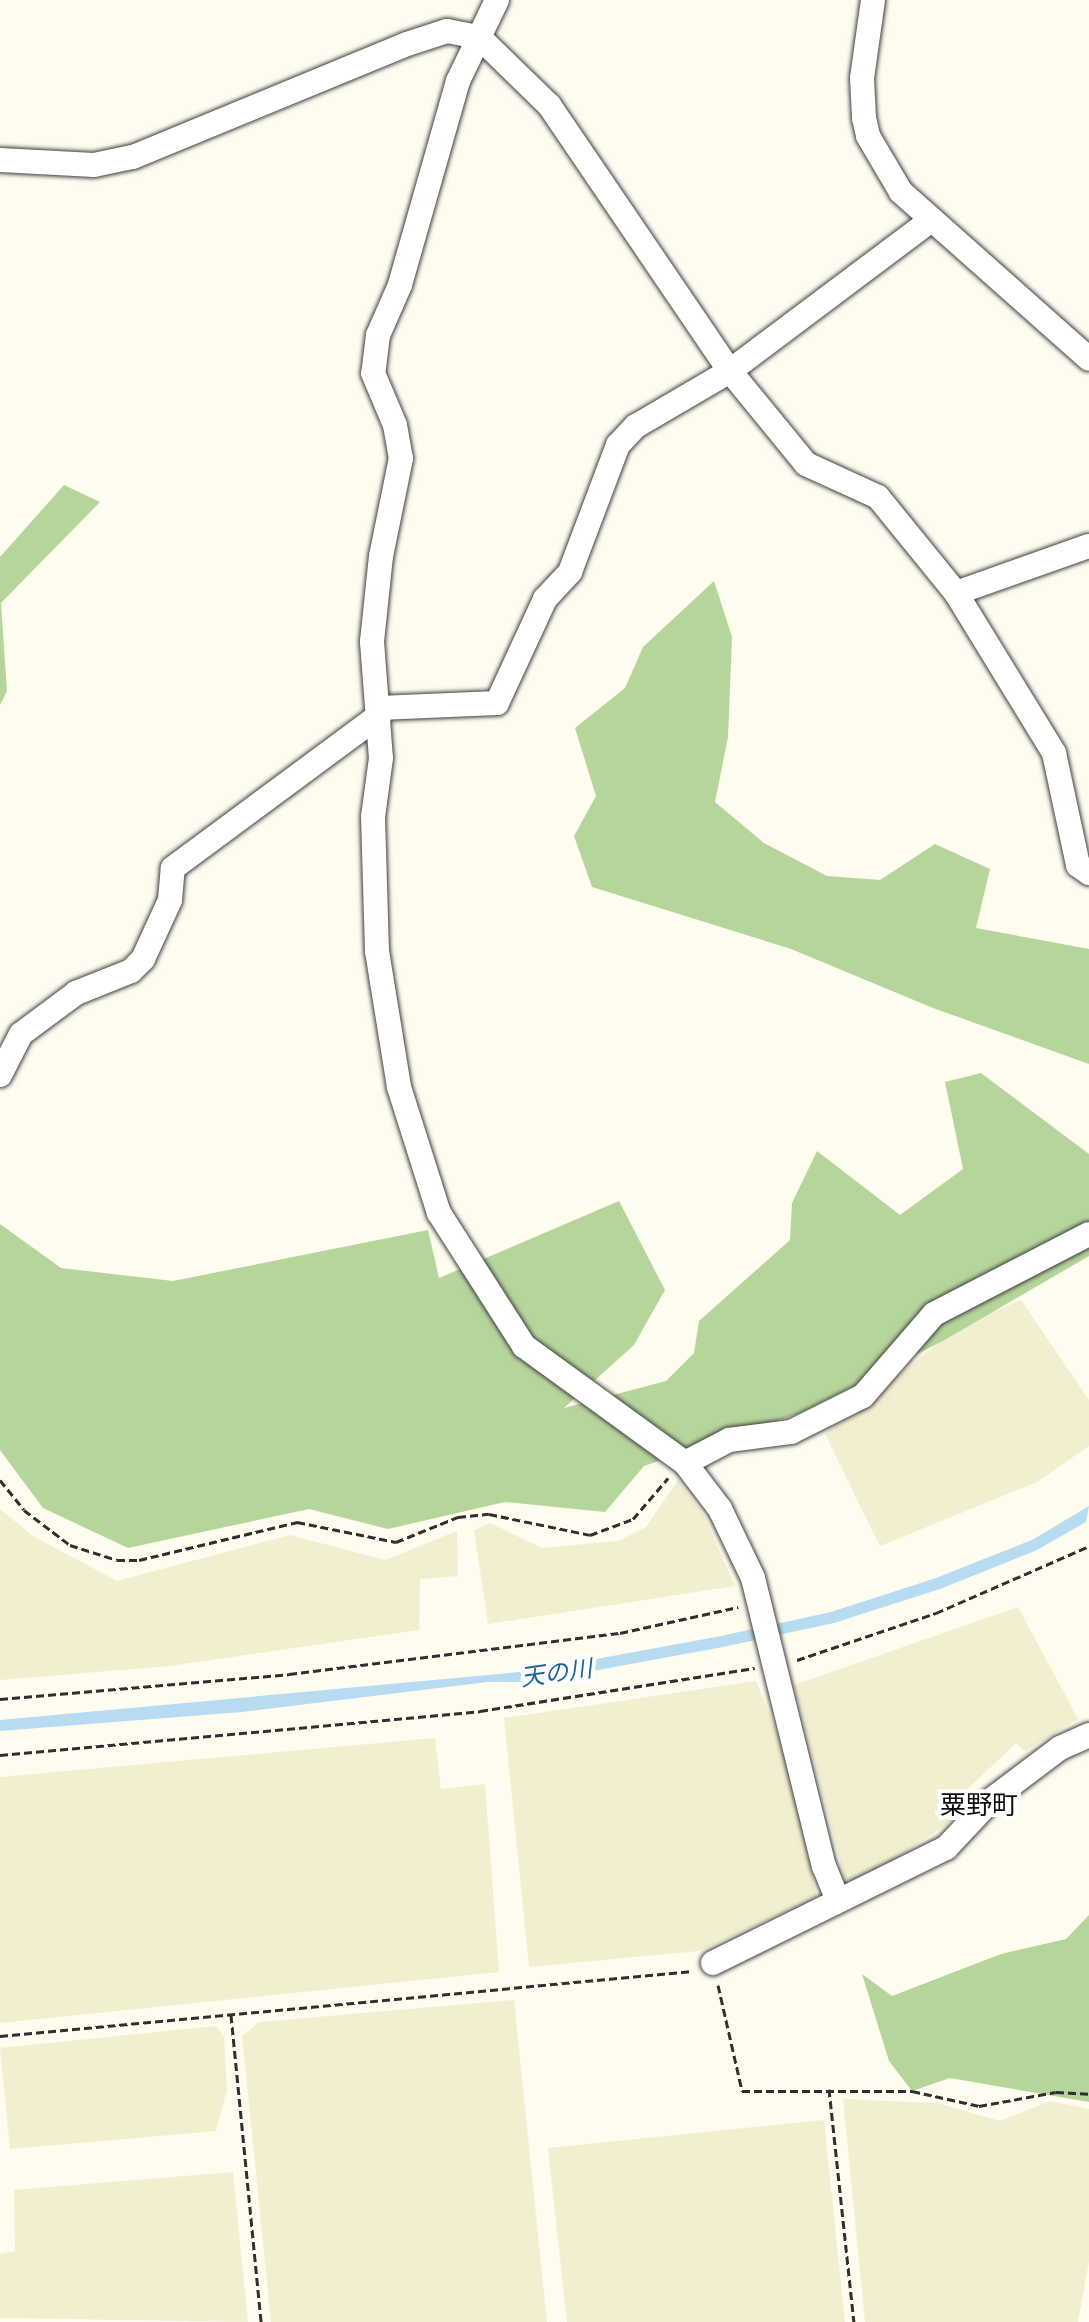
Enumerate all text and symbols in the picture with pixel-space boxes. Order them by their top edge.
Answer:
water label: 天の川 [518,1652,594,1690]
district label: 粟野町 [940,1787,1018,1819]

